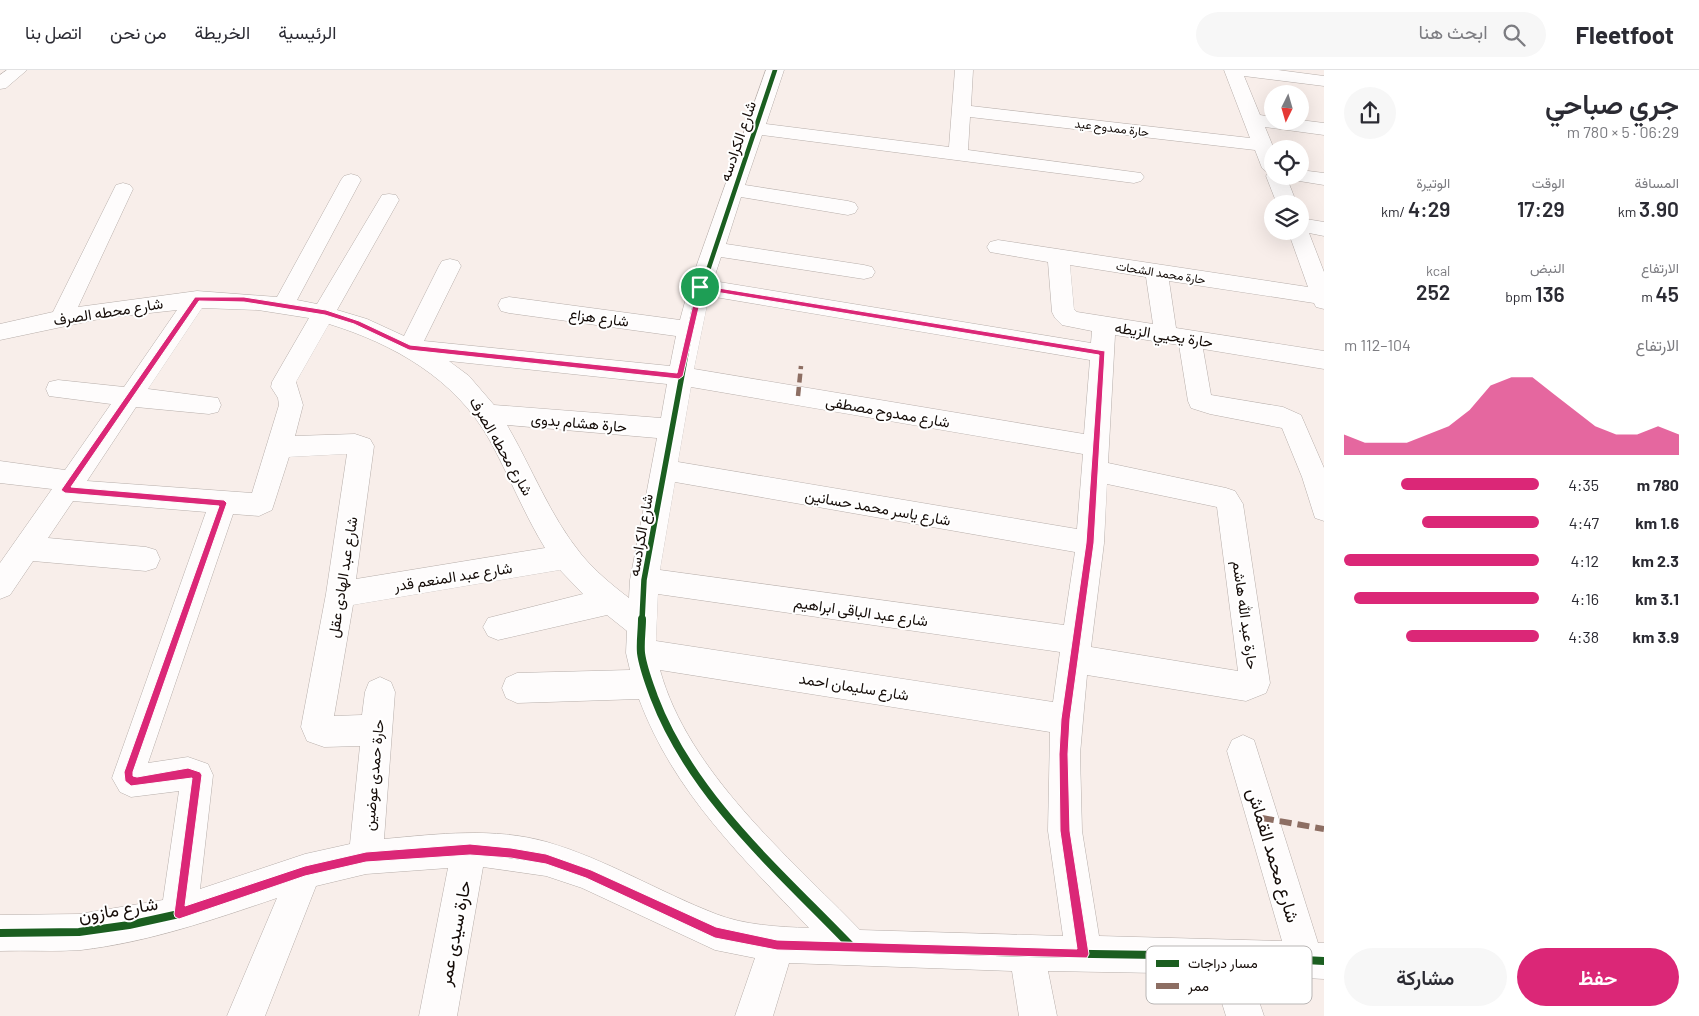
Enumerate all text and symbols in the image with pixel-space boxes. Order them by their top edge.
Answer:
search box [1196,12,1546,57]
text: ابحث هنا [1419,20,1488,43]
text: Fleetfoot [1576,20,1674,49]
text: اتصل بنا [25,21,82,43]
text: من نحن [110,21,167,43]
text: الخريطة [195,21,250,43]
text: الرئيسية [278,21,336,43]
icon: search [1500,21,1528,49]
north arrow [1264,85,1309,130]
map controls [1264,85,1309,240]
text: جري صباحي [1545,86,1679,120]
button: share [1344,87,1396,139]
street label: شارع الكرادسه [715,98,762,184]
street label: حارة ممدوح عيد [1074,115,1150,141]
text: 06:29 · 5 × 780 m [1567,122,1679,141]
button: locate [1264,140,1309,185]
text: الوتيرة [1416,174,1450,191]
text: الوقت [1532,174,1565,191]
text: المسافة [1635,174,1679,191]
button: layers [1264,195,1309,240]
text: 4:29 [1408,196,1450,221]
text: 17:29 [1517,196,1565,221]
text: 3.90 [1639,196,1679,221]
text: /km [1381,203,1408,220]
text: km [1618,203,1639,220]
street label: حارة محمد الشحات [1115,258,1207,288]
text: النبض [1530,259,1565,276]
text: الارتفاع [1641,259,1679,276]
text: kcal [1426,262,1450,279]
pin [679,266,721,308]
icon: arrive [686,273,714,301]
text: 252 [1416,279,1450,304]
text: 136 [1535,281,1565,306]
text: 45 [1656,281,1679,306]
text: bpm [1505,288,1535,305]
text: m [1641,288,1656,305]
street label: شارع محطه الصرف [52,293,165,332]
street label: شارع هزاع [568,304,630,333]
street label: حارة يحيي الزيطه [1113,317,1214,356]
text: 104–112 m [1344,335,1411,354]
text: الارتفاع [1636,335,1679,354]
street label: شارع ممدوح مصطفى [824,391,952,434]
street label: شارع محطه الصرف [464,394,538,500]
street label: حارة هشام بدوى [530,409,628,437]
text: 4:35 [1568,475,1599,494]
text: 780 m [1637,475,1679,494]
street label: شارع ياسر محمد حسانين [803,485,953,532]
street label: شارع الكرادسه [624,492,659,578]
text: 4:47 [1569,513,1599,532]
text: 1.6 km [1635,513,1679,532]
street label: شارع عبد الهادى عقل [324,515,363,639]
text: 4:12 [1571,551,1599,570]
text: 2.3 km [1632,551,1679,570]
street label: شارع عبد المنعم قدر [391,558,514,597]
street label: حارة عبد الله هاشم [1227,560,1263,671]
text: 4:16 [1571,589,1599,608]
text: 3.1 km [1635,589,1679,608]
street label: شارع عبد الباقى ابراهيم [792,593,929,632]
text: 4:38 [1568,627,1599,646]
text: 3.9 km [1632,627,1679,646]
street label: شارع سليمان احمد [797,668,910,707]
street label: حارة حمدى عوضين [359,718,389,832]
street label: شارع محمد القماش [1241,785,1305,926]
street label: حارة سيدى عمر [433,878,476,989]
street label: شارع مازون [77,892,160,928]
legend [1146,946,1312,1004]
button: مشاركة [1344,948,1507,1006]
button: حفظ [1517,948,1679,1006]
text: مسار دراجات [1188,954,1258,972]
text: ممر [1187,977,1209,995]

